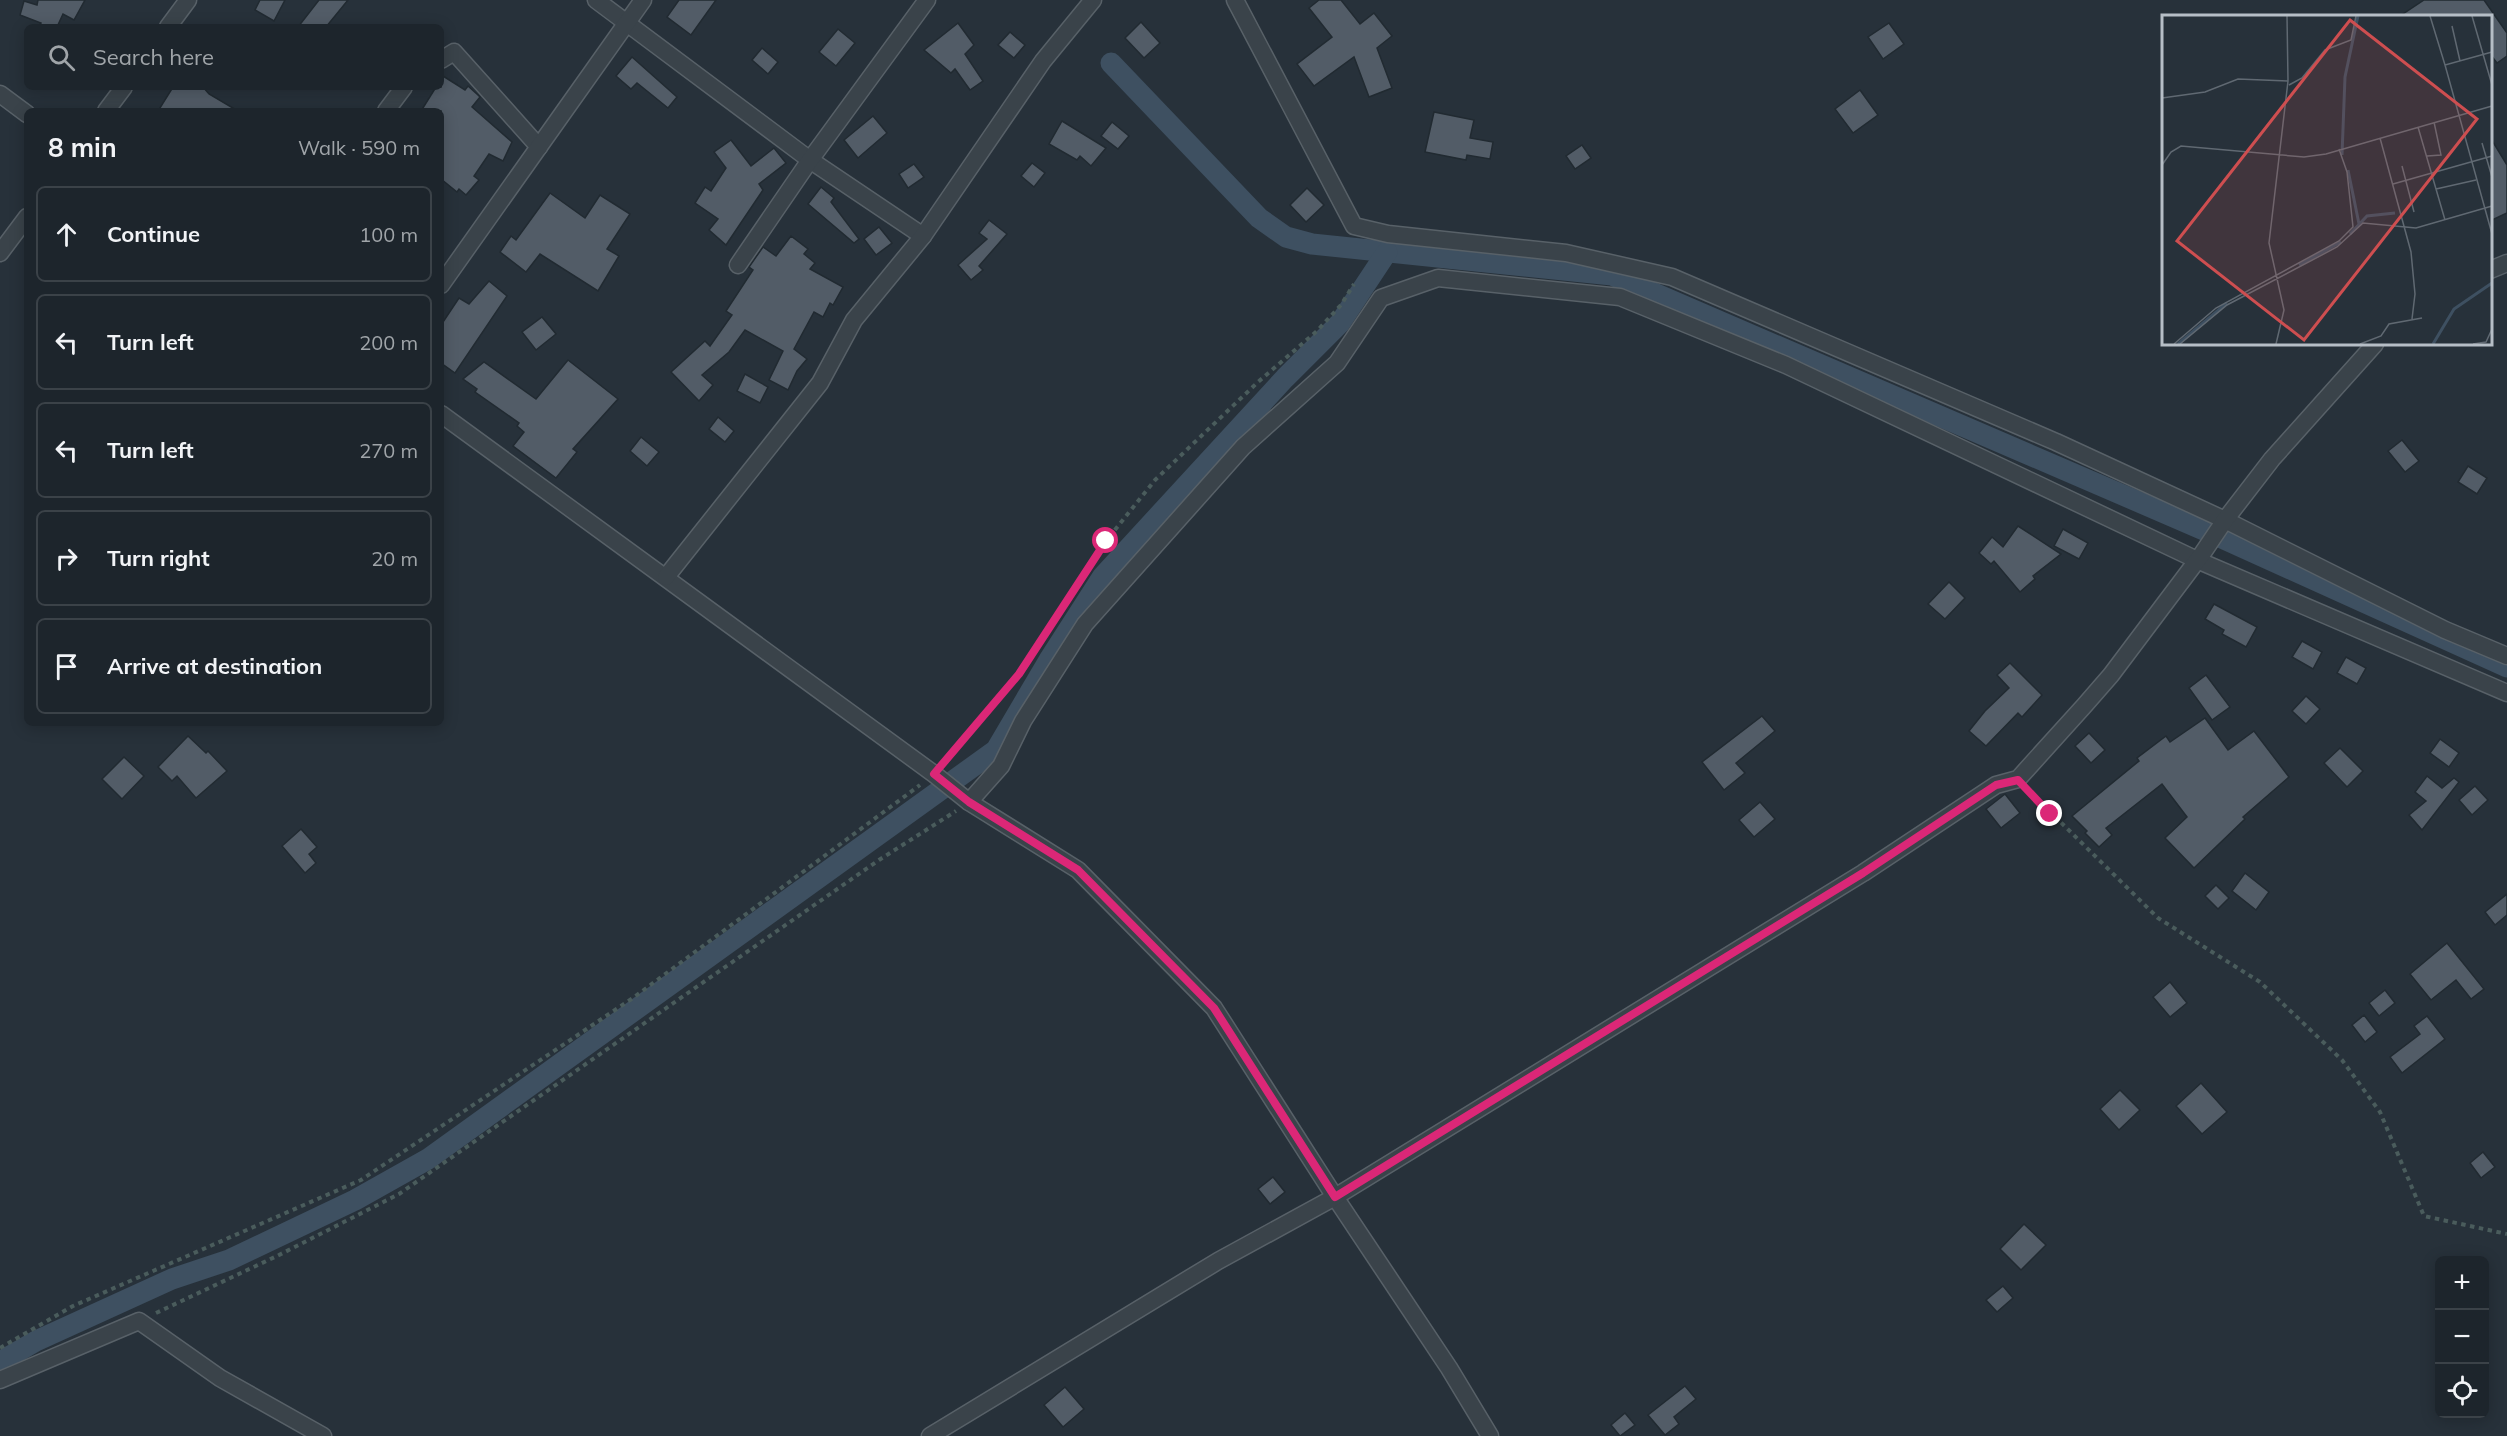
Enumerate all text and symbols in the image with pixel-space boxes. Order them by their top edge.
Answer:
inset map [2162,15,2492,345]
search box [24,24,444,90]
icon: search [45,41,78,74]
text: Search here [93,43,214,71]
text: 8 min [48,131,117,164]
text: Walk · 590 m [298,135,420,160]
icon: ahead [50,218,83,251]
text: Continue [107,220,200,248]
text: 100 m [359,222,418,247]
icon: left [50,326,83,359]
text: Turn left [107,328,194,356]
text: 200 m [359,330,418,355]
icon: left [50,434,83,467]
text: Turn left [107,436,194,464]
text: 270 m [359,438,418,463]
route start [1092,527,1118,553]
icon: right [50,542,83,575]
text: Turn right [107,544,210,572]
text: 20 m [371,546,418,571]
icon: arrive [50,650,83,683]
text: Arrive at destination [107,652,322,680]
route end [2036,800,2062,826]
map controls [2435,1256,2489,1418]
button: + [2435,1256,2489,1310]
button: − [2435,1310,2489,1364]
button: locate [2435,1364,2489,1418]

